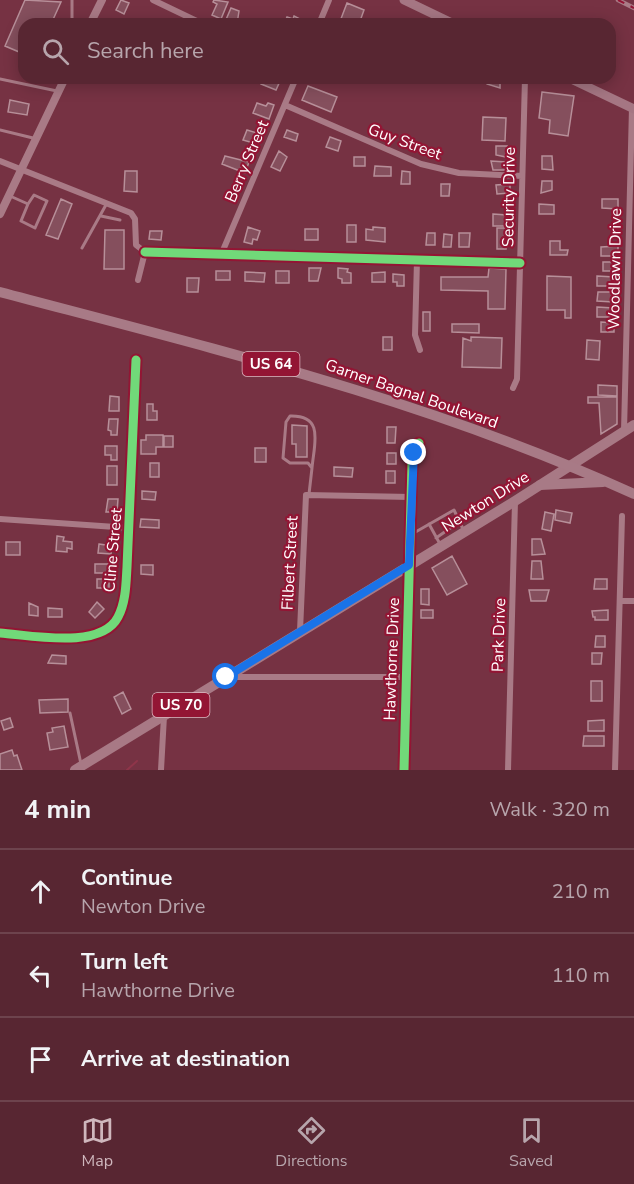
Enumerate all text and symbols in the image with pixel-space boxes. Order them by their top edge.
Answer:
search box [18,18,616,84]
icon: search [39,35,72,68]
text: Search here [87,36,204,66]
street label: Berry Street [220,117,274,206]
street label: Guy Street [365,119,445,166]
street label: Security Drive [497,147,521,247]
street label: Woodlawn Drive [603,208,627,330]
road number: US 64 [242,352,300,376]
street label: Garner Bagnal Boulevard [322,354,501,434]
route end [400,439,426,465]
street label: Newton Drive [438,466,534,538]
street label: Cline Street [98,507,128,593]
street label: Filbert Street [277,515,303,611]
street label: Hawthorne Drive [379,597,405,721]
street label: Park Drive [487,598,511,672]
route start [212,663,238,689]
road number: US 70 [152,693,210,717]
text: 4 min [24,792,91,827]
text: Walk · 320 m [490,796,610,823]
text: Continue [81,863,172,893]
icon: ahead [24,875,57,908]
text: 210 m [552,878,610,905]
text: Newton Drive [81,893,205,920]
text: Turn left [81,947,168,977]
icon: left [24,959,57,992]
text: 110 m [552,962,610,989]
text: Hawthorne Drive [81,977,235,1004]
icon: arrive [24,1043,57,1076]
text: Arrive at destination [81,1044,290,1074]
tab: Map [81,1114,114,1172]
tab: Directions [275,1114,347,1172]
tab: Saved [509,1114,553,1172]

